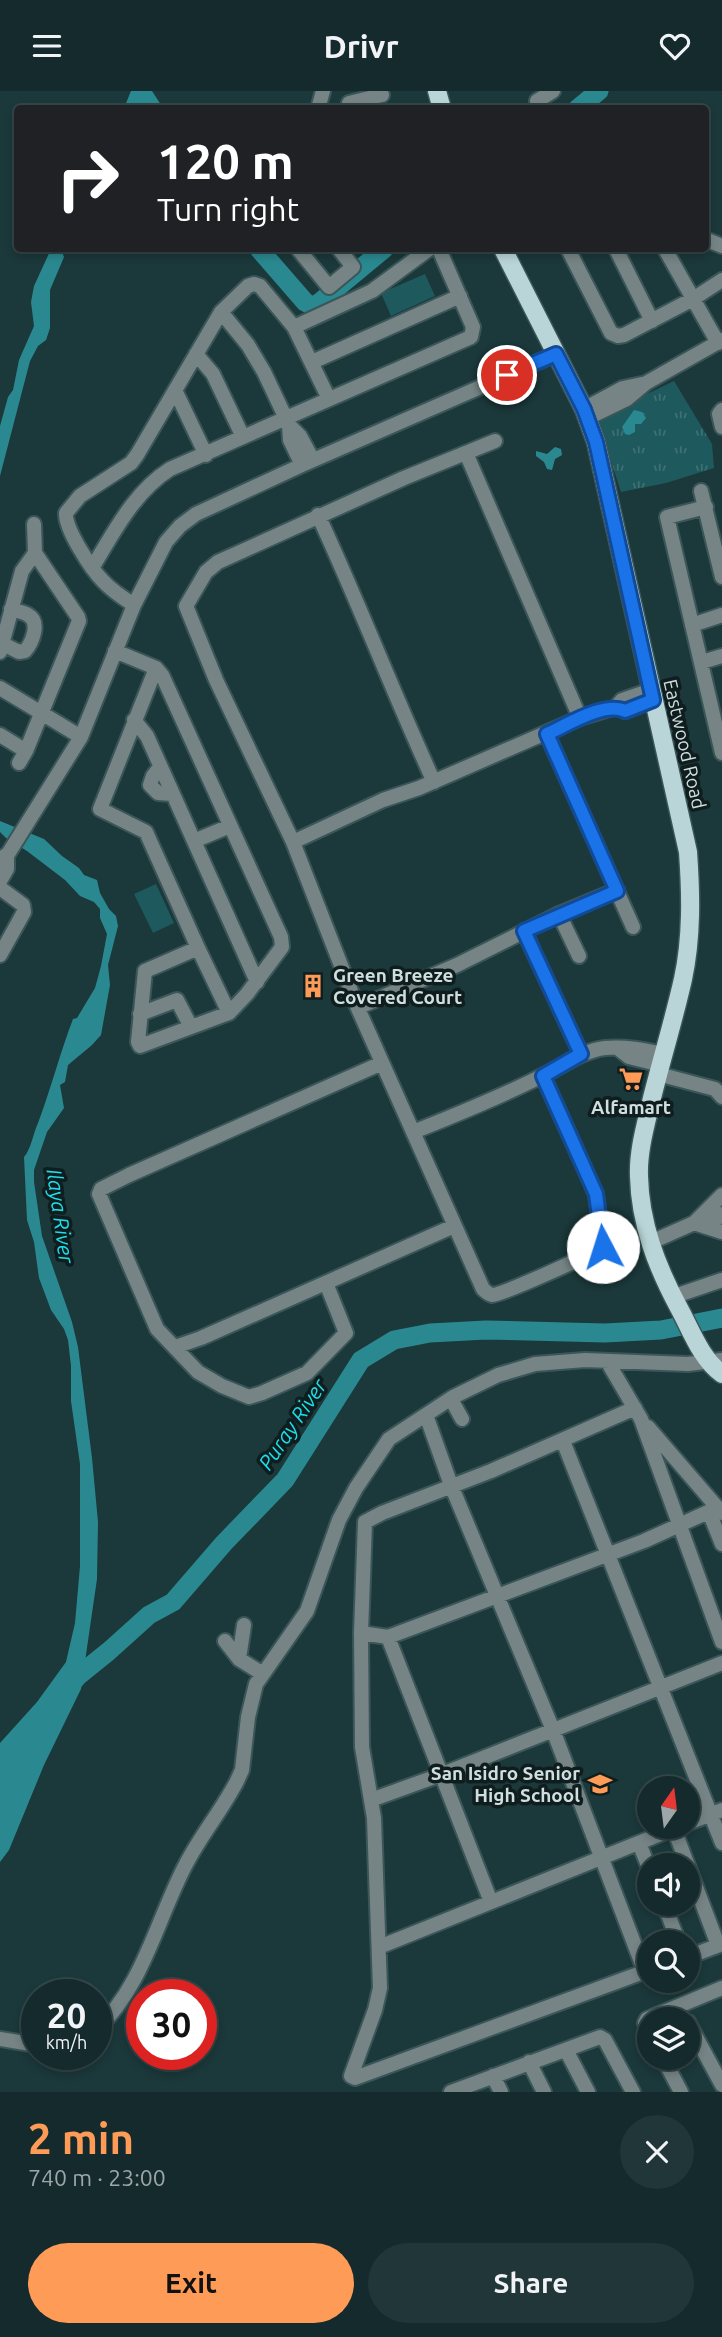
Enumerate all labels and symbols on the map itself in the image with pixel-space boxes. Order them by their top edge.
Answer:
pin [477,345,537,405]
street label: Eastwood Road [659,677,711,811]
place label: Green Breeze Covered Court [333,964,462,1008]
building icon: Green Breeze Covered Court [299,972,327,1000]
supermarket icon: Alfamart [617,1065,645,1093]
place label: Alfamart [591,1096,671,1118]
water label: Ilaya River [43,1167,80,1266]
position arrow [566,1210,640,1284]
water label: Puray River [253,1373,332,1474]
place label: San Isidro Senior High School [431,1762,580,1806]
school or university icon: San Isidro Senior High School [586,1770,614,1798]
north arrow [637,1776,700,1839]
speed limit sign: 30 [126,1979,217,2070]

